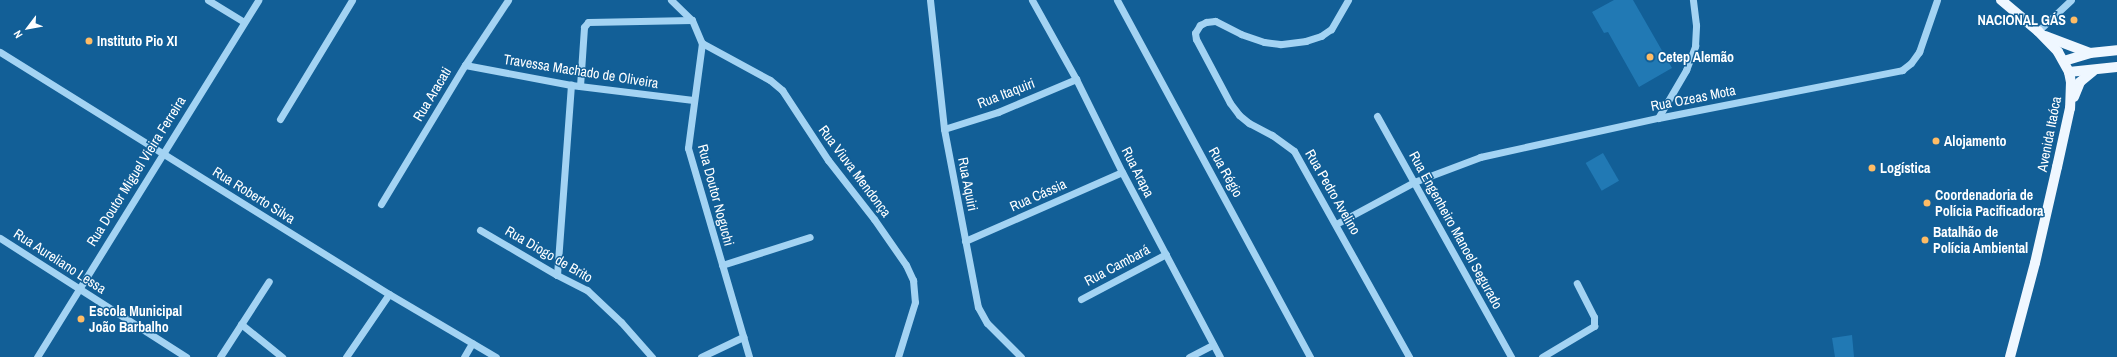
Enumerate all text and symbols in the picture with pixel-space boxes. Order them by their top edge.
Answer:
north arrow [8,8,48,48]
place label: NACIONAL GÁS [1977,12,2066,28]
marker: NACIONAL GÁS [2069,15,2079,25]
text: N [10,28,25,41]
place label: Instituto Pio XI [97,33,177,49]
marker: Instituto Pio XI [84,36,94,46]
place label: Cetep Alemão [1658,49,1735,65]
street label: Travessa Machado de Oliveira [502,50,660,92]
marker: Cetep Alemão [1645,52,1655,62]
street label: Rua Aracati [409,64,455,124]
street label: Rua Itaquiri [975,74,1037,112]
street label: Rua Ozeas Mota [1649,82,1737,114]
street label: Rua Doutor Miguel Vieira Ferreira [83,93,189,249]
street label: Avenida Itaóca [2033,95,2065,173]
street label: Rua Viuva Mendonça [815,122,895,220]
place label: Alojamento [1944,133,2007,149]
marker: Alojamento [1931,136,1941,146]
street label: Rua Doutor Noguchi [694,142,738,248]
street label: Rua Arapa [1118,144,1158,200]
street label: Rua Régio [1205,144,1247,200]
street label: Rua Pedro Avelino [1302,146,1364,238]
street label: Rua Engenheiro Manoel Segurado [1406,148,1506,312]
street label: Rua Aquiri [955,155,981,213]
place label: Logística [1880,160,1930,176]
street label: Rua Roberto Silva [210,163,298,227]
marker: Logística [1867,163,1877,173]
street label: Rua Cássia [1007,175,1069,215]
place label: Coordenadoria de Polícia Pacificadora [1935,187,2043,220]
marker: Coordenadoria de Polícia Pacificadora [1922,198,1932,208]
street label: Rua Diogo de Brito [502,222,596,286]
place label: Batalhão de Polícia Ambiental [1933,224,2029,256]
street label: Rua Aureliano Lessa [10,225,110,297]
marker: Batalhão de Polícia Ambiental [1920,235,1930,245]
street label: Rua Cambará [1082,241,1152,289]
place label: Escola Municipal João Barbalho [89,303,182,336]
marker: Escola Municipal João Barbalho [76,314,86,324]

